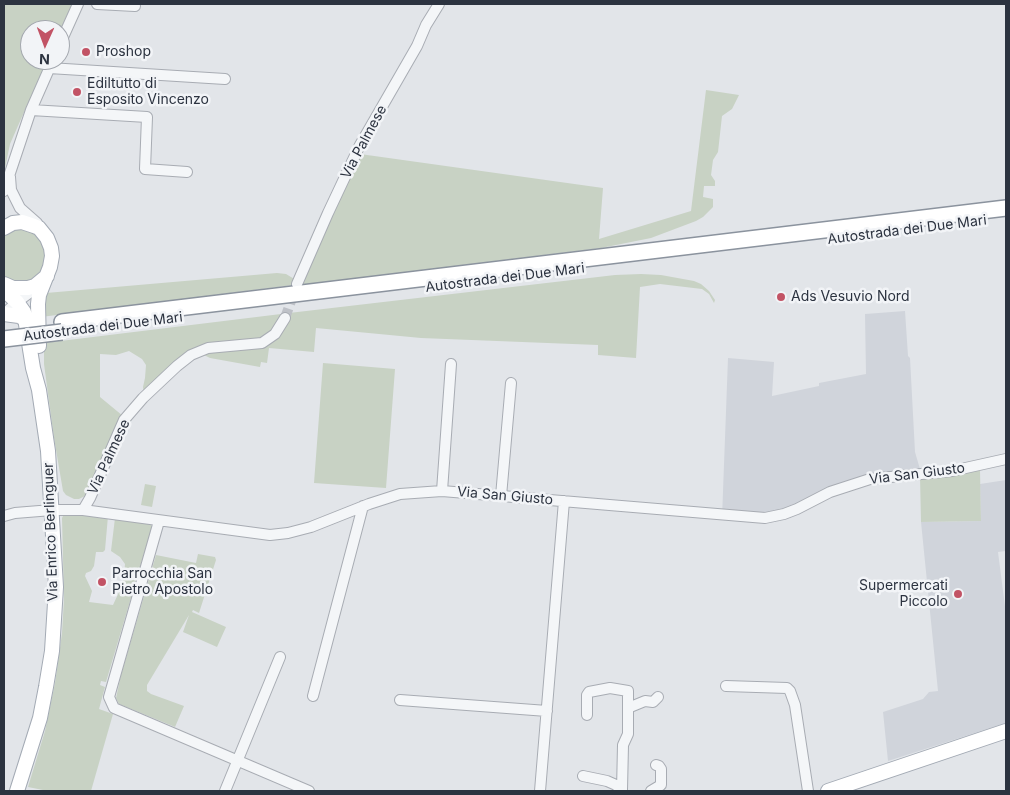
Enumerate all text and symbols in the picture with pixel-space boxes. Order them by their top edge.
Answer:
north arrow [20,20,70,70]
place label: Proshop [96,44,151,60]
marker: Proshop [80,46,92,58]
text: N [39,51,50,68]
place label: Ediltutto di Esposito Vincenzo [87,76,209,108]
marker: Ediltutto di Esposito Vincenzo [71,86,83,98]
street label: Via Palmese [338,102,390,182]
street label: Autostrada dei Due Mari [826,212,988,248]
street label: Autostrada dei Due Mari [424,260,586,296]
place label: Ads Vesuvio Nord [791,289,909,305]
marker: Ads Vesuvio Nord [775,291,787,303]
street label: Autostrada dei Due Mari [22,309,184,345]
street label: Via Palmese [84,417,134,497]
street label: Via San Giusto [868,460,966,488]
street label: Via Enrico Berlinguer [40,462,62,602]
street label: Via San Giusto [456,483,554,509]
place label: Parrocchia San Pietro Apostolo [112,566,213,598]
marker: Parrocchia San Pietro Apostolo [96,576,108,588]
place label: Supermercati Piccolo [859,578,948,610]
marker: Supermercati Piccolo [952,588,964,600]

